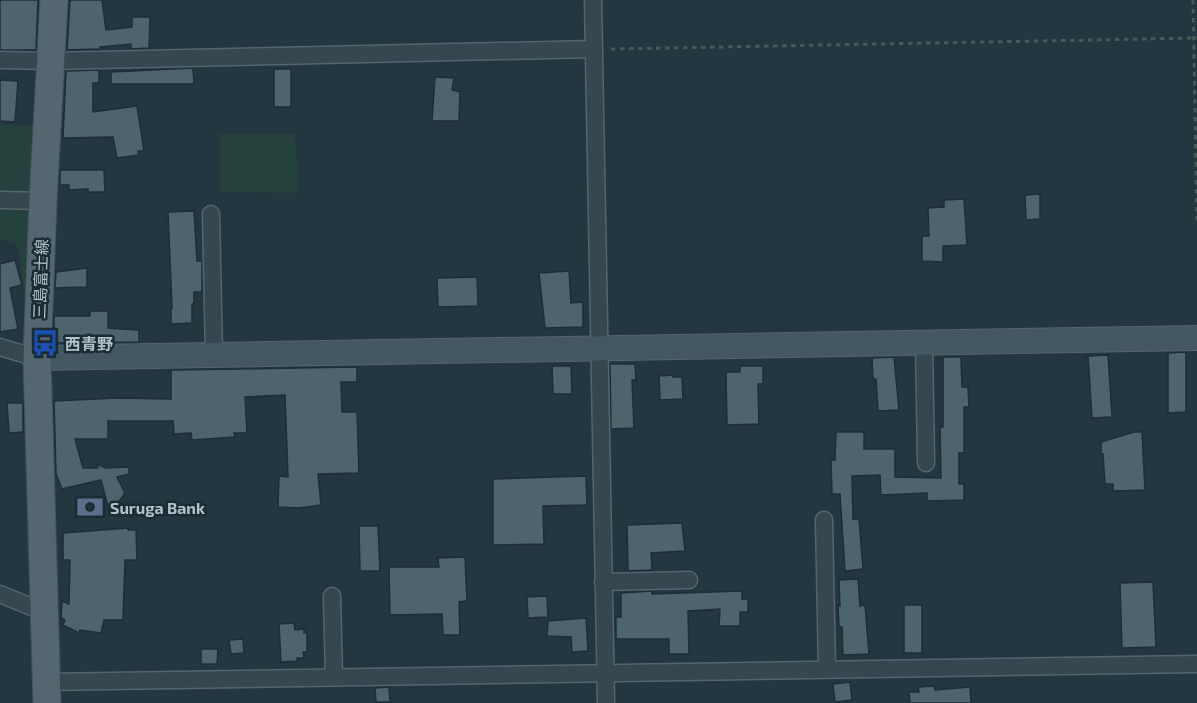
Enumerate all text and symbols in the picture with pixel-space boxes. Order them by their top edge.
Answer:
street label: 三島富士線 [29,239,51,319]
bus stop icon: 西青野 [30,328,60,358]
place label: 西青野 [65,334,113,353]
bank icon: Suruga Bank [75,492,105,522]
place label: Suruga Bank [110,498,205,517]

